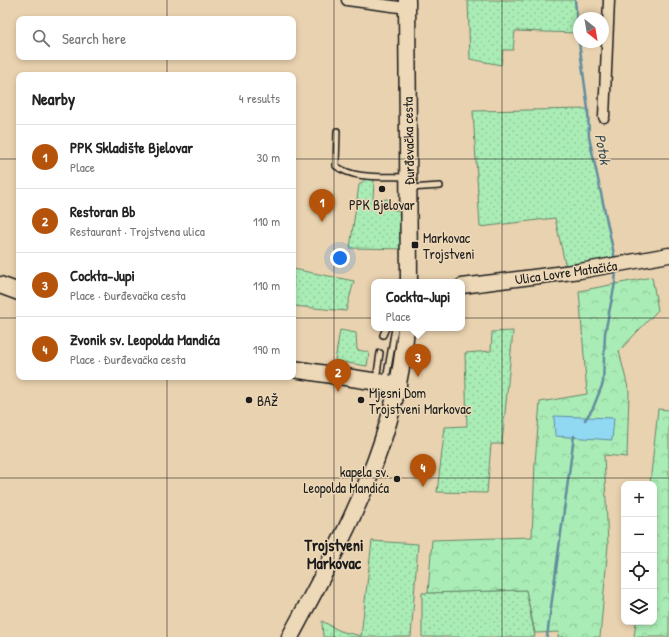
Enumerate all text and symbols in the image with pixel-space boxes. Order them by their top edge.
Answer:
north arrow [573,12,609,48]
search box [16,16,296,60]
icon: search [30,27,52,49]
text: Search here [62,28,126,49]
text: Nearby [32,87,75,110]
text: 4 results [239,89,280,107]
street label: Đurđevačka cesta [398,96,418,185]
water label: Potok [590,132,617,168]
text: PPK Skladište Bjelovar [70,137,193,158]
text: 1 [43,148,47,166]
text: 30 m [257,148,280,166]
text: Place [70,158,95,176]
marker: PPK Bjelovar [377,184,387,194]
pin: 1 [309,189,335,222]
place label: PPK Bjelovar [349,195,416,215]
text: Restoran Bb [70,201,135,222]
text: 2 [42,212,48,230]
text: 110 m [253,212,280,230]
text: Restaurant · Trojstvena ulica [70,222,205,240]
place label: Markovac Trojstveni [423,228,475,264]
marker: Markovac Trojstveni [410,240,420,250]
your location [330,248,350,268]
street label: Ulica Lovre Matačića [514,255,619,289]
text: Cockta-Jupi [70,265,135,286]
text: 3 [42,276,48,294]
text: 110 m [253,276,280,294]
popup [371,279,465,331]
text: Place · Đurđevačka cesta [70,286,186,304]
text: Cockta-Jupi [386,286,450,307]
text: Place [386,307,411,325]
text: Zvonik sv. Leopolda Mandića [70,329,220,350]
text: 4 [43,340,47,358]
text: 190 m [253,340,280,358]
pin: 3 [405,344,431,377]
text: Place · Đurđevačka cesta [70,350,186,368]
pin: 2 [325,359,351,392]
place label: Mjesni Dom Trojstveni Markovac [369,383,472,419]
place label: BAŽ [257,391,278,410]
marker: BAŽ [244,395,254,405]
marker: Mjesni Dom Trojstveni Markovac [356,395,366,405]
pin: 4 [410,454,436,487]
place label: kapela sv. Leopolda Mandića [303,462,389,498]
marker: kapela sv. Leopolda Mandića [392,474,402,484]
map controls [621,481,657,625]
button: + [621,481,657,517]
button: − [621,517,657,553]
district label: Trojstveni Markovac [303,534,364,574]
button: locate [621,553,657,589]
button: layers [621,589,657,625]

